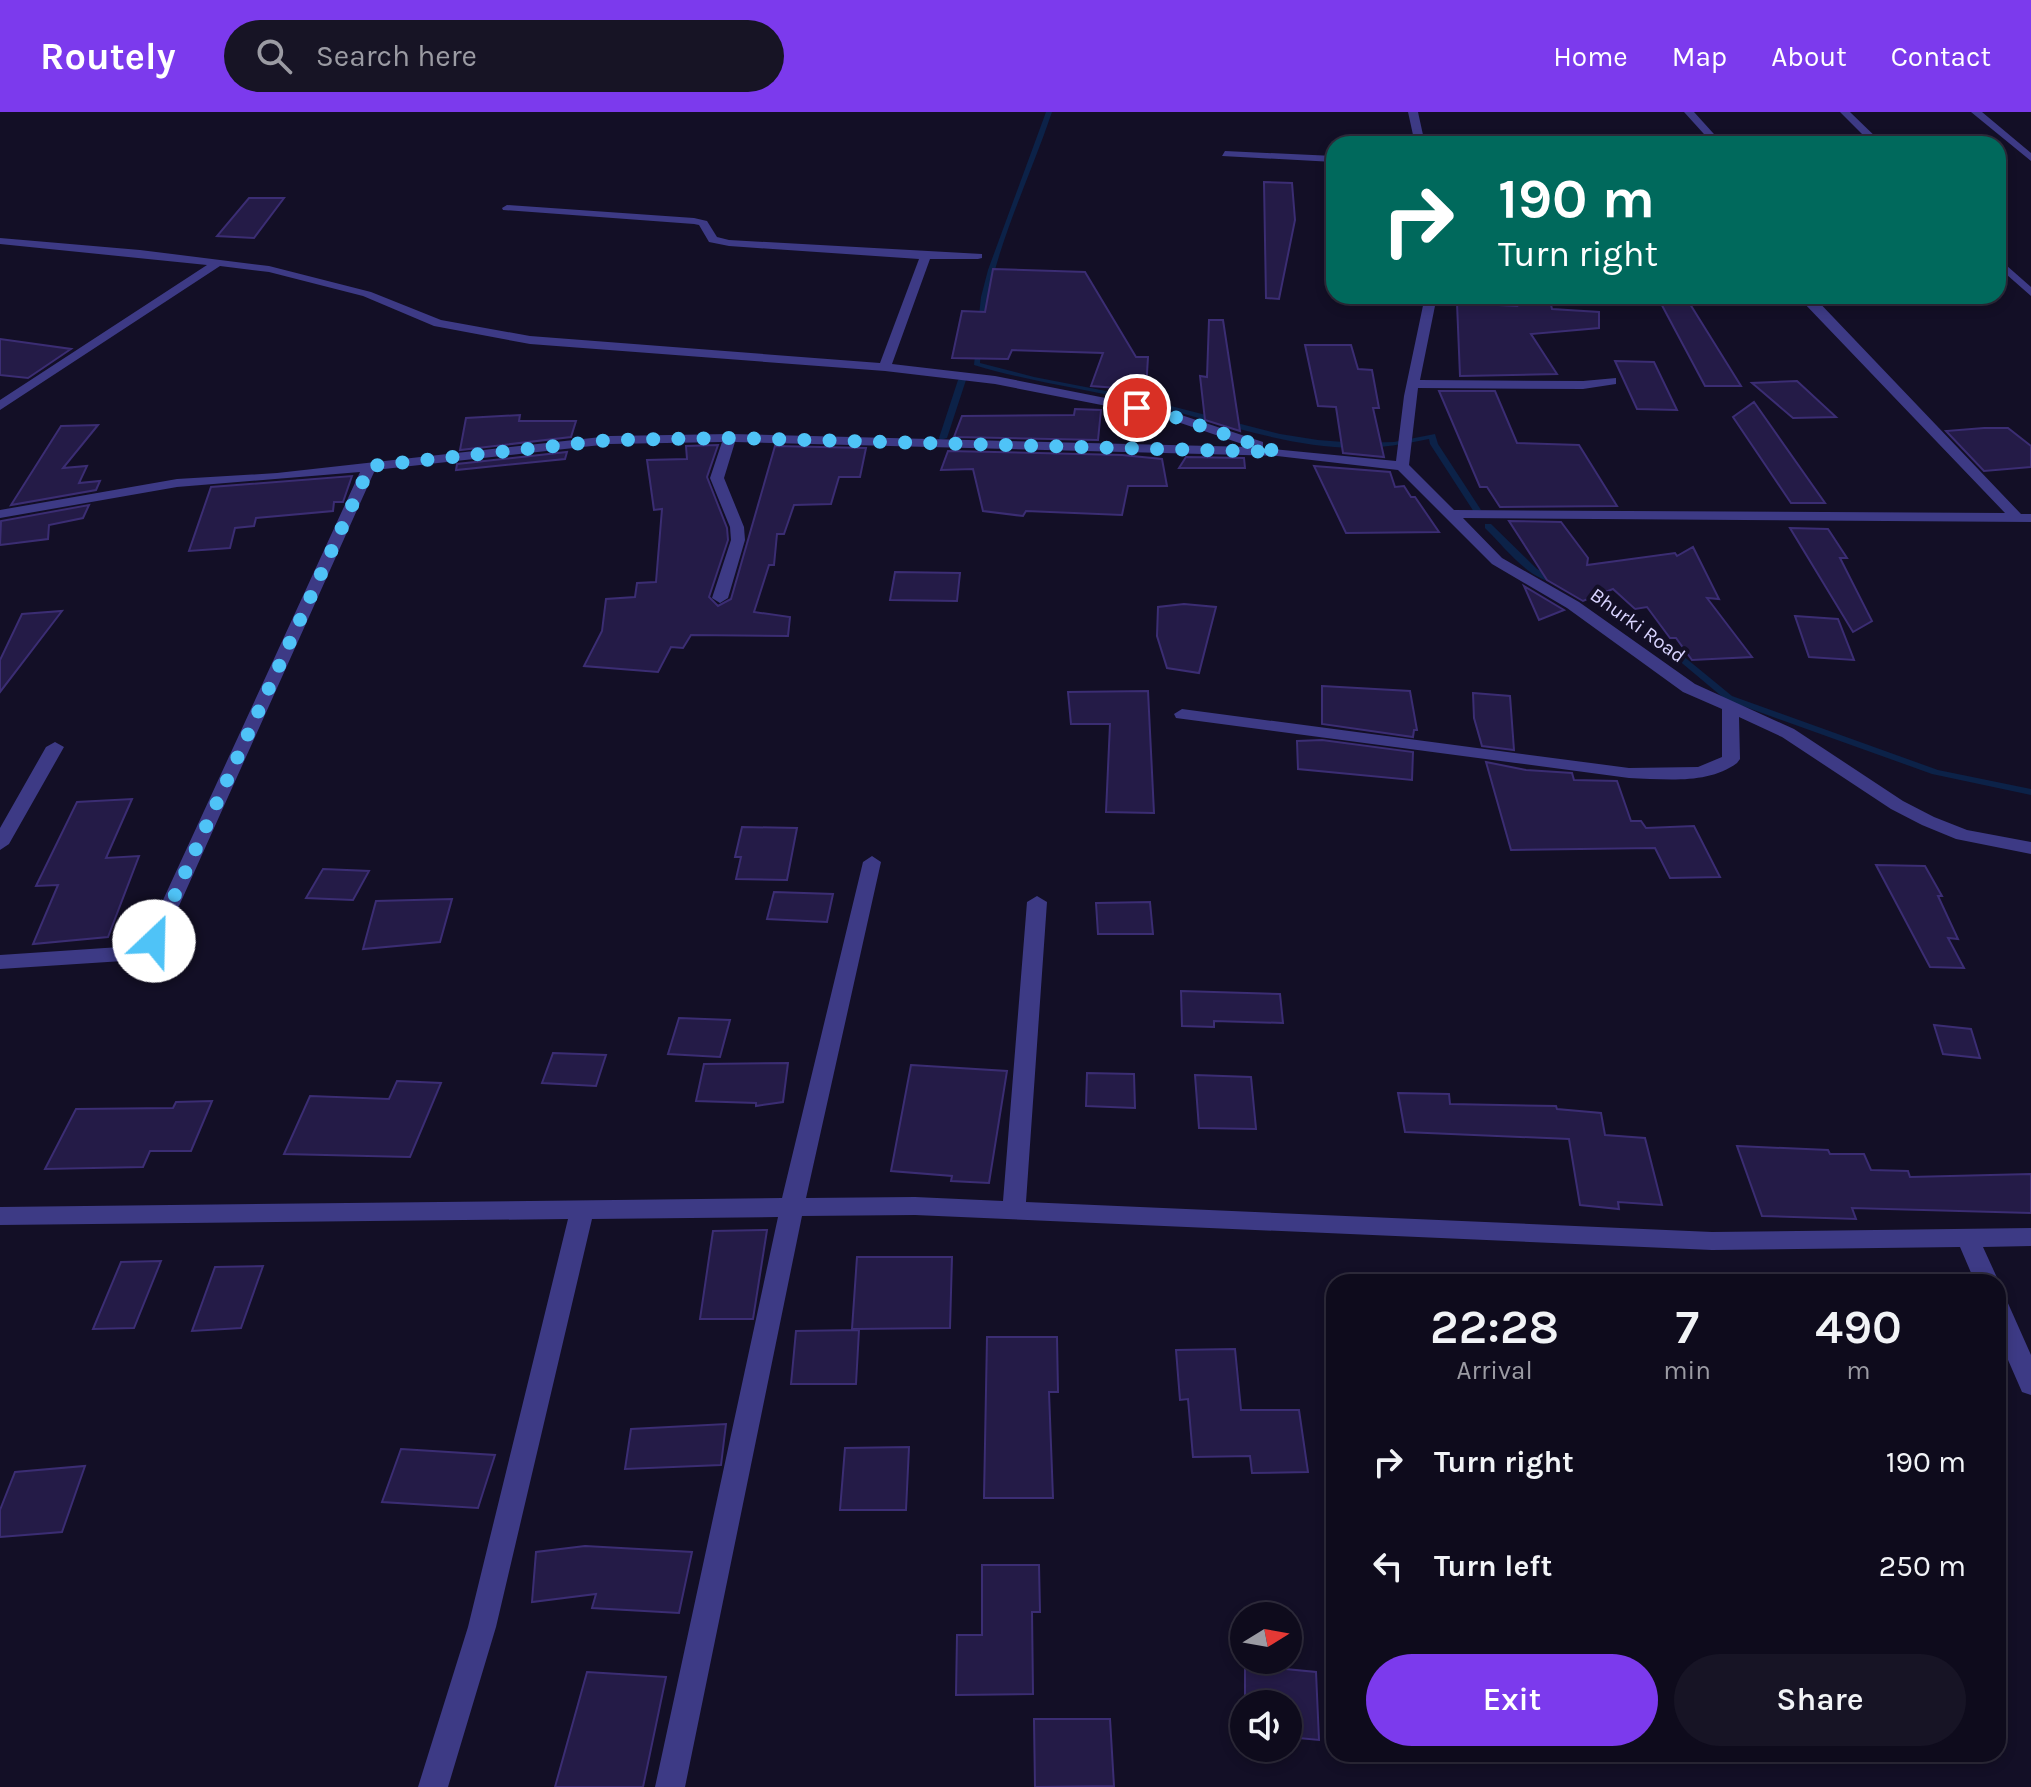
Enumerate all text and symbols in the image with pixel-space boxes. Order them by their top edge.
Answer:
search box [224,20,784,92]
text: Routely [40,34,176,79]
icon: search [252,34,296,78]
text: Search here [316,38,477,74]
text: Home [1553,40,1628,73]
text: Map [1672,40,1727,73]
text: About [1771,40,1847,73]
text: Contact [1891,40,1991,73]
text: 190 m [1498,166,1655,231]
icon: right [1366,168,1470,272]
text: Turn right [1498,233,1658,275]
pin [1103,374,1171,442]
icon: arrive [1115,386,1159,430]
street label: Bhurki Road [1586,583,1690,668]
position arrow [112,899,196,983]
text: 22:28 [1430,1299,1559,1355]
text: 7 [1675,1299,1699,1355]
text: 490 [1815,1299,1902,1355]
text: Arrival [1457,1355,1533,1386]
text: min [1663,1355,1711,1386]
text: m [1846,1355,1871,1386]
icon: right [1366,1440,1410,1484]
text: Turn right [1434,1444,1574,1480]
text: 190 m [1886,1444,1966,1480]
icon: left [1366,1544,1410,1588]
text: Turn left [1434,1548,1552,1584]
text: 250 m [1879,1548,1966,1584]
north arrow [1230,1602,1302,1674]
map controls [1230,1602,1302,1762]
button: Exit [1366,1654,1658,1746]
button: Share [1674,1654,1966,1746]
button: sound [1230,1690,1302,1762]

